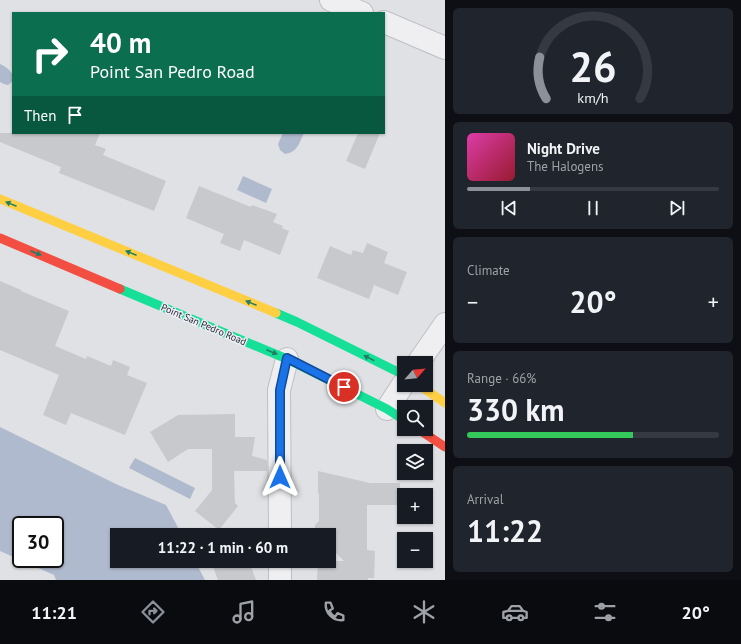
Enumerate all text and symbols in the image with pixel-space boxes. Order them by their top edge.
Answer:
text: 40 m [90,24,151,61]
icon: right [24,28,76,80]
text: 26 [569,40,617,93]
text: Point San Pedro Road [90,60,255,83]
text: km/h [577,88,609,107]
icon: arrive [64,104,86,126]
text: Then [24,106,56,125]
text: Night Drive [527,139,600,158]
text: The Halogens [527,158,604,175]
icon: previous [498,197,520,219]
icon: pause [582,197,604,219]
icon: next [666,197,688,219]
one-way arrow [5,201,17,207]
one-way arrow [30,250,41,256]
one-way arrow [125,250,137,256]
text: Climate [467,262,510,279]
text: 20° [569,282,617,321]
text: − [467,288,478,316]
text: + [708,288,719,316]
one-way arrow [245,299,257,305]
street label: Point San Pedro Road [159,301,248,348]
one-way arrow [266,349,277,355]
one-way arrow [363,355,375,361]
north arrow [397,356,433,392]
map controls [397,356,433,568]
pin [327,370,361,404]
text: Range · 66% [467,370,536,387]
icon: arrive [333,376,355,398]
text: 330 km [467,390,565,429]
button: search [397,400,433,436]
button: layers [397,444,433,480]
position arrow [259,456,301,498]
button: + [397,488,433,524]
text: Arrival [467,491,503,508]
text: 11:22 [467,511,543,550]
speed limit sign: 30 [12,516,64,568]
button: − [397,532,433,568]
text: 11:22 · 1 min · 60 m [158,538,288,557]
icon: directions [139,598,167,626]
icon: music [230,598,258,626]
icon: phone [320,598,348,626]
icon: climate [410,598,438,626]
icon: car [501,598,529,626]
icon: filters [591,598,619,626]
text: 11:21 [31,601,77,624]
text: 20° [681,601,710,624]

